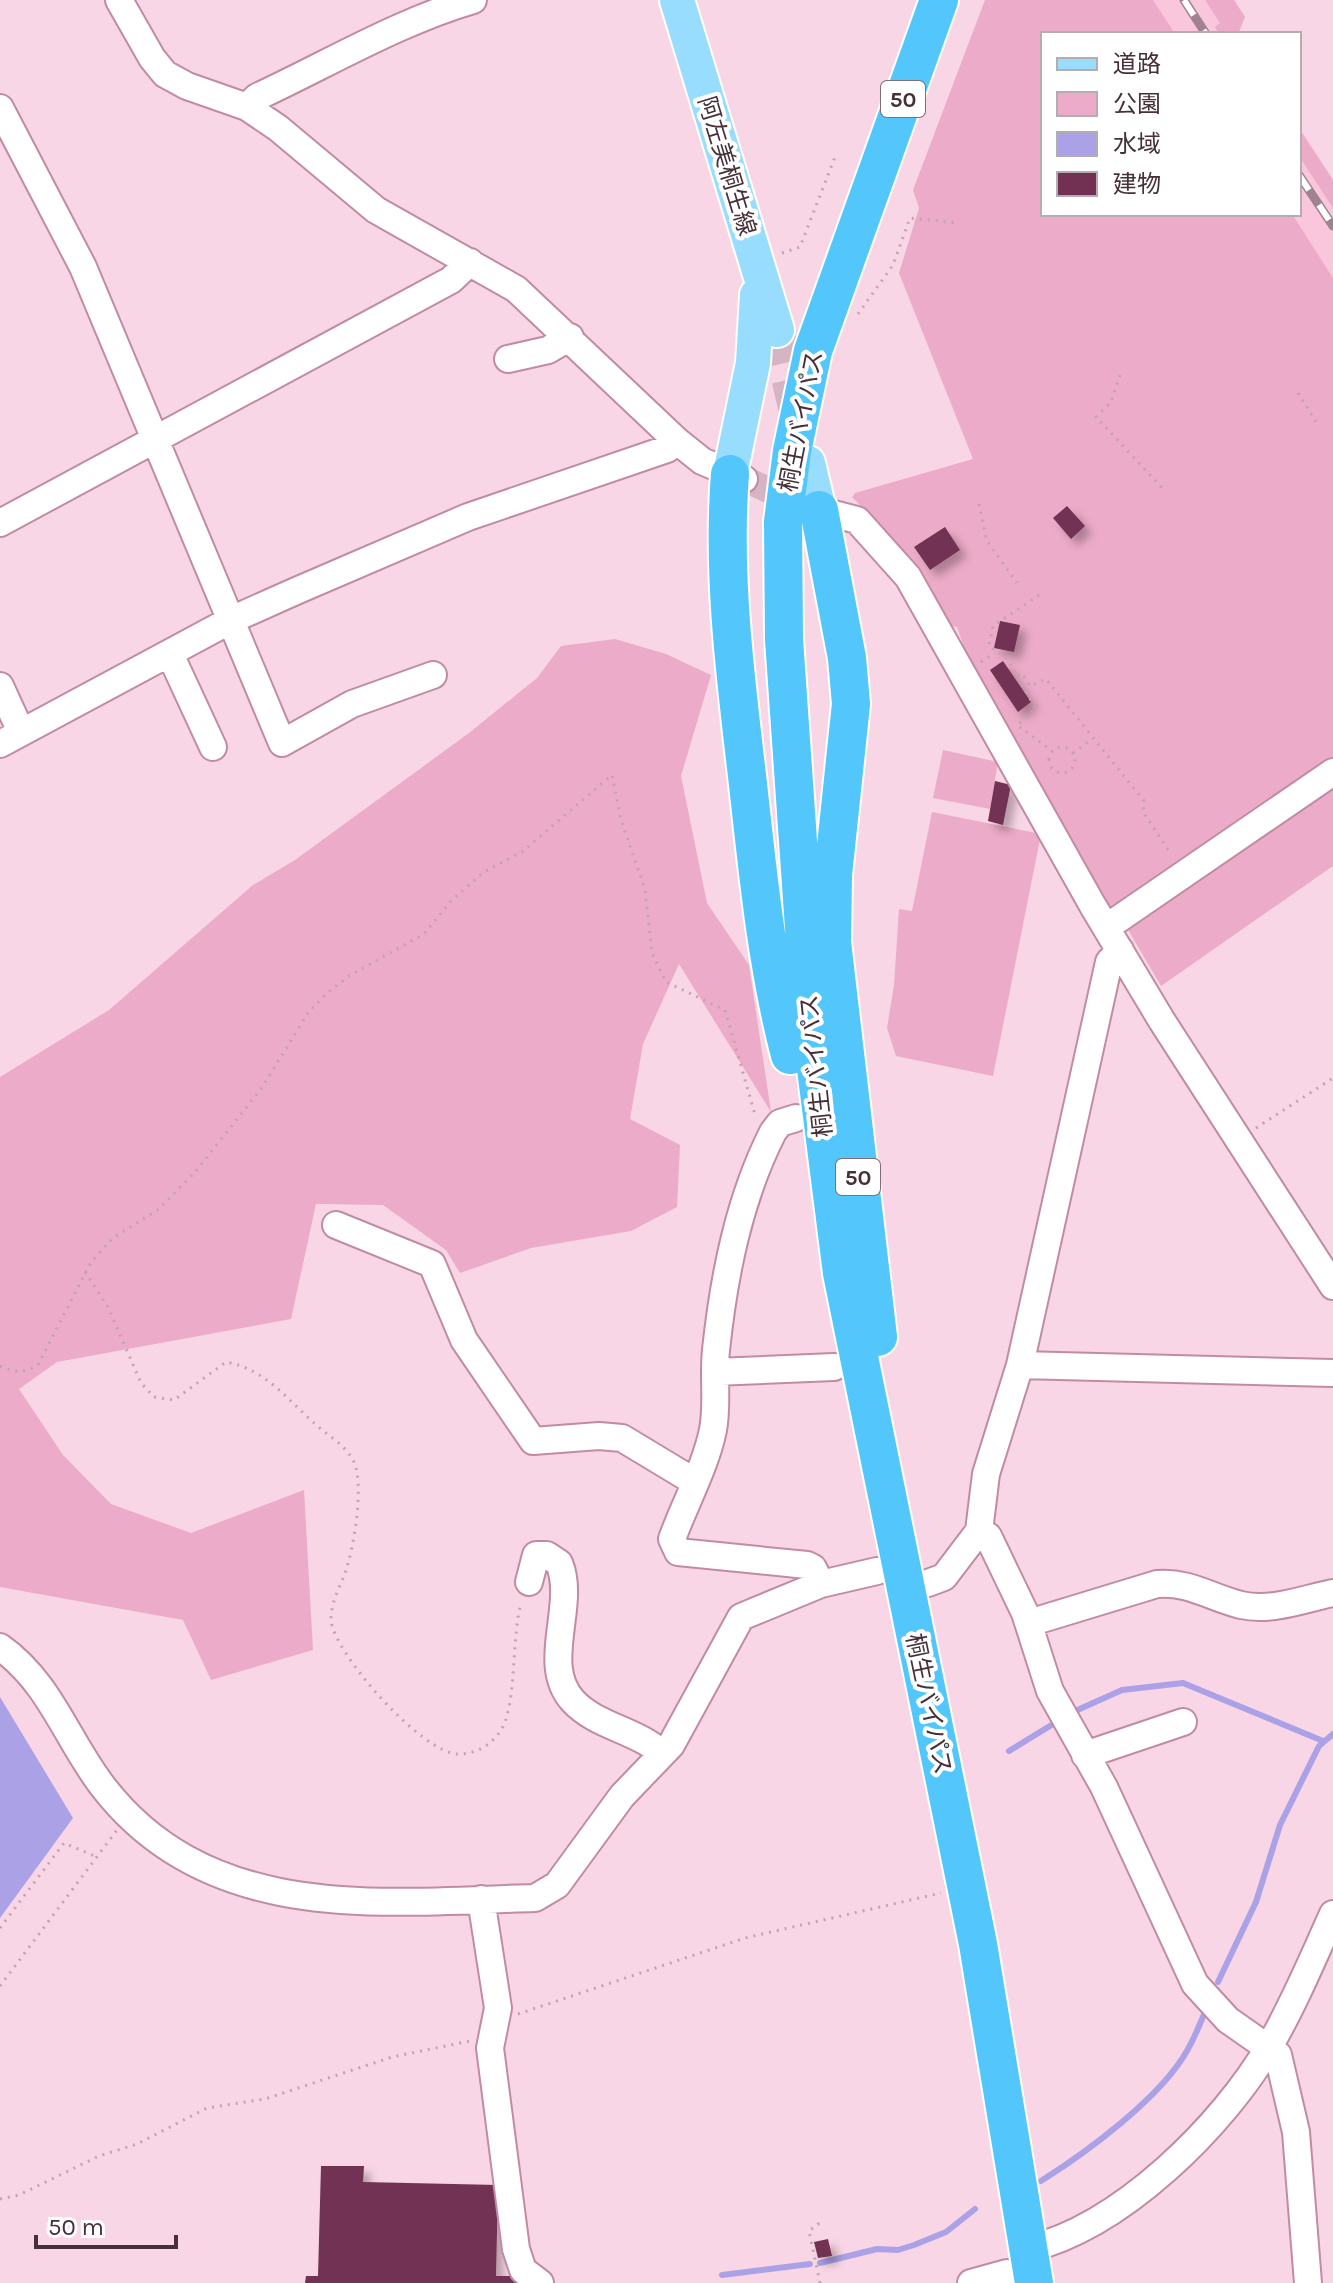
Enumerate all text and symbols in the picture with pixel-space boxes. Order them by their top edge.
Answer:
legend [1041,32,1301,216]
text: 道路 [1113,50,1161,78]
road number: 50 [881,81,925,117]
text: 公園 [1113,90,1161,118]
street label: 阿左美桐生線 [693,93,761,239]
text: 水域 [1113,130,1161,158]
text: 建物 [1113,170,1161,198]
street label: 桐生バイパス [774,348,828,494]
street label: 桐生バイパス [795,993,837,1139]
road number: 50 [836,1159,880,1195]
street label: 桐生バイパス [900,1631,958,1777]
scale bar [36,2199,176,2249]
text: 50 m [48,2213,104,2241]

